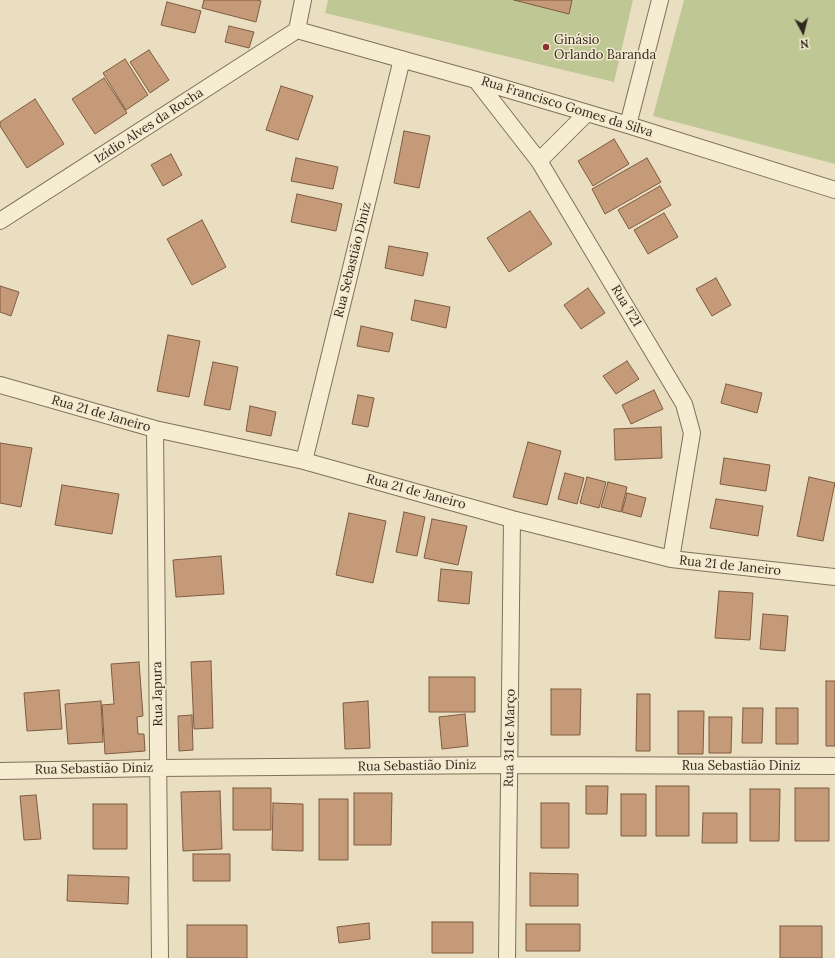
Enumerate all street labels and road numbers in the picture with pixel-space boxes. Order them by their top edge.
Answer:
street label: Rua Francisco Gomes da Silva [479,73,655,141]
street label: Izídio Alves da Rocha [92,85,206,167]
street label: Rua Sebastião Diniz [331,201,375,319]
street label: Rua T21 [607,282,645,330]
street label: Rua 21 de Janeiro [50,392,152,436]
street label: Rua 21 de Janeiro [364,471,468,513]
street label: Rua 21 de Janeiro [678,553,782,579]
street label: Rua Japura [150,661,166,727]
street label: Rua 31 de Março [501,689,519,787]
street label: Rua Sebastião Diniz [358,757,476,775]
street label: Rua Sebastião Diniz [682,758,800,774]
street label: Rua Sebastião Diniz [35,760,153,778]

